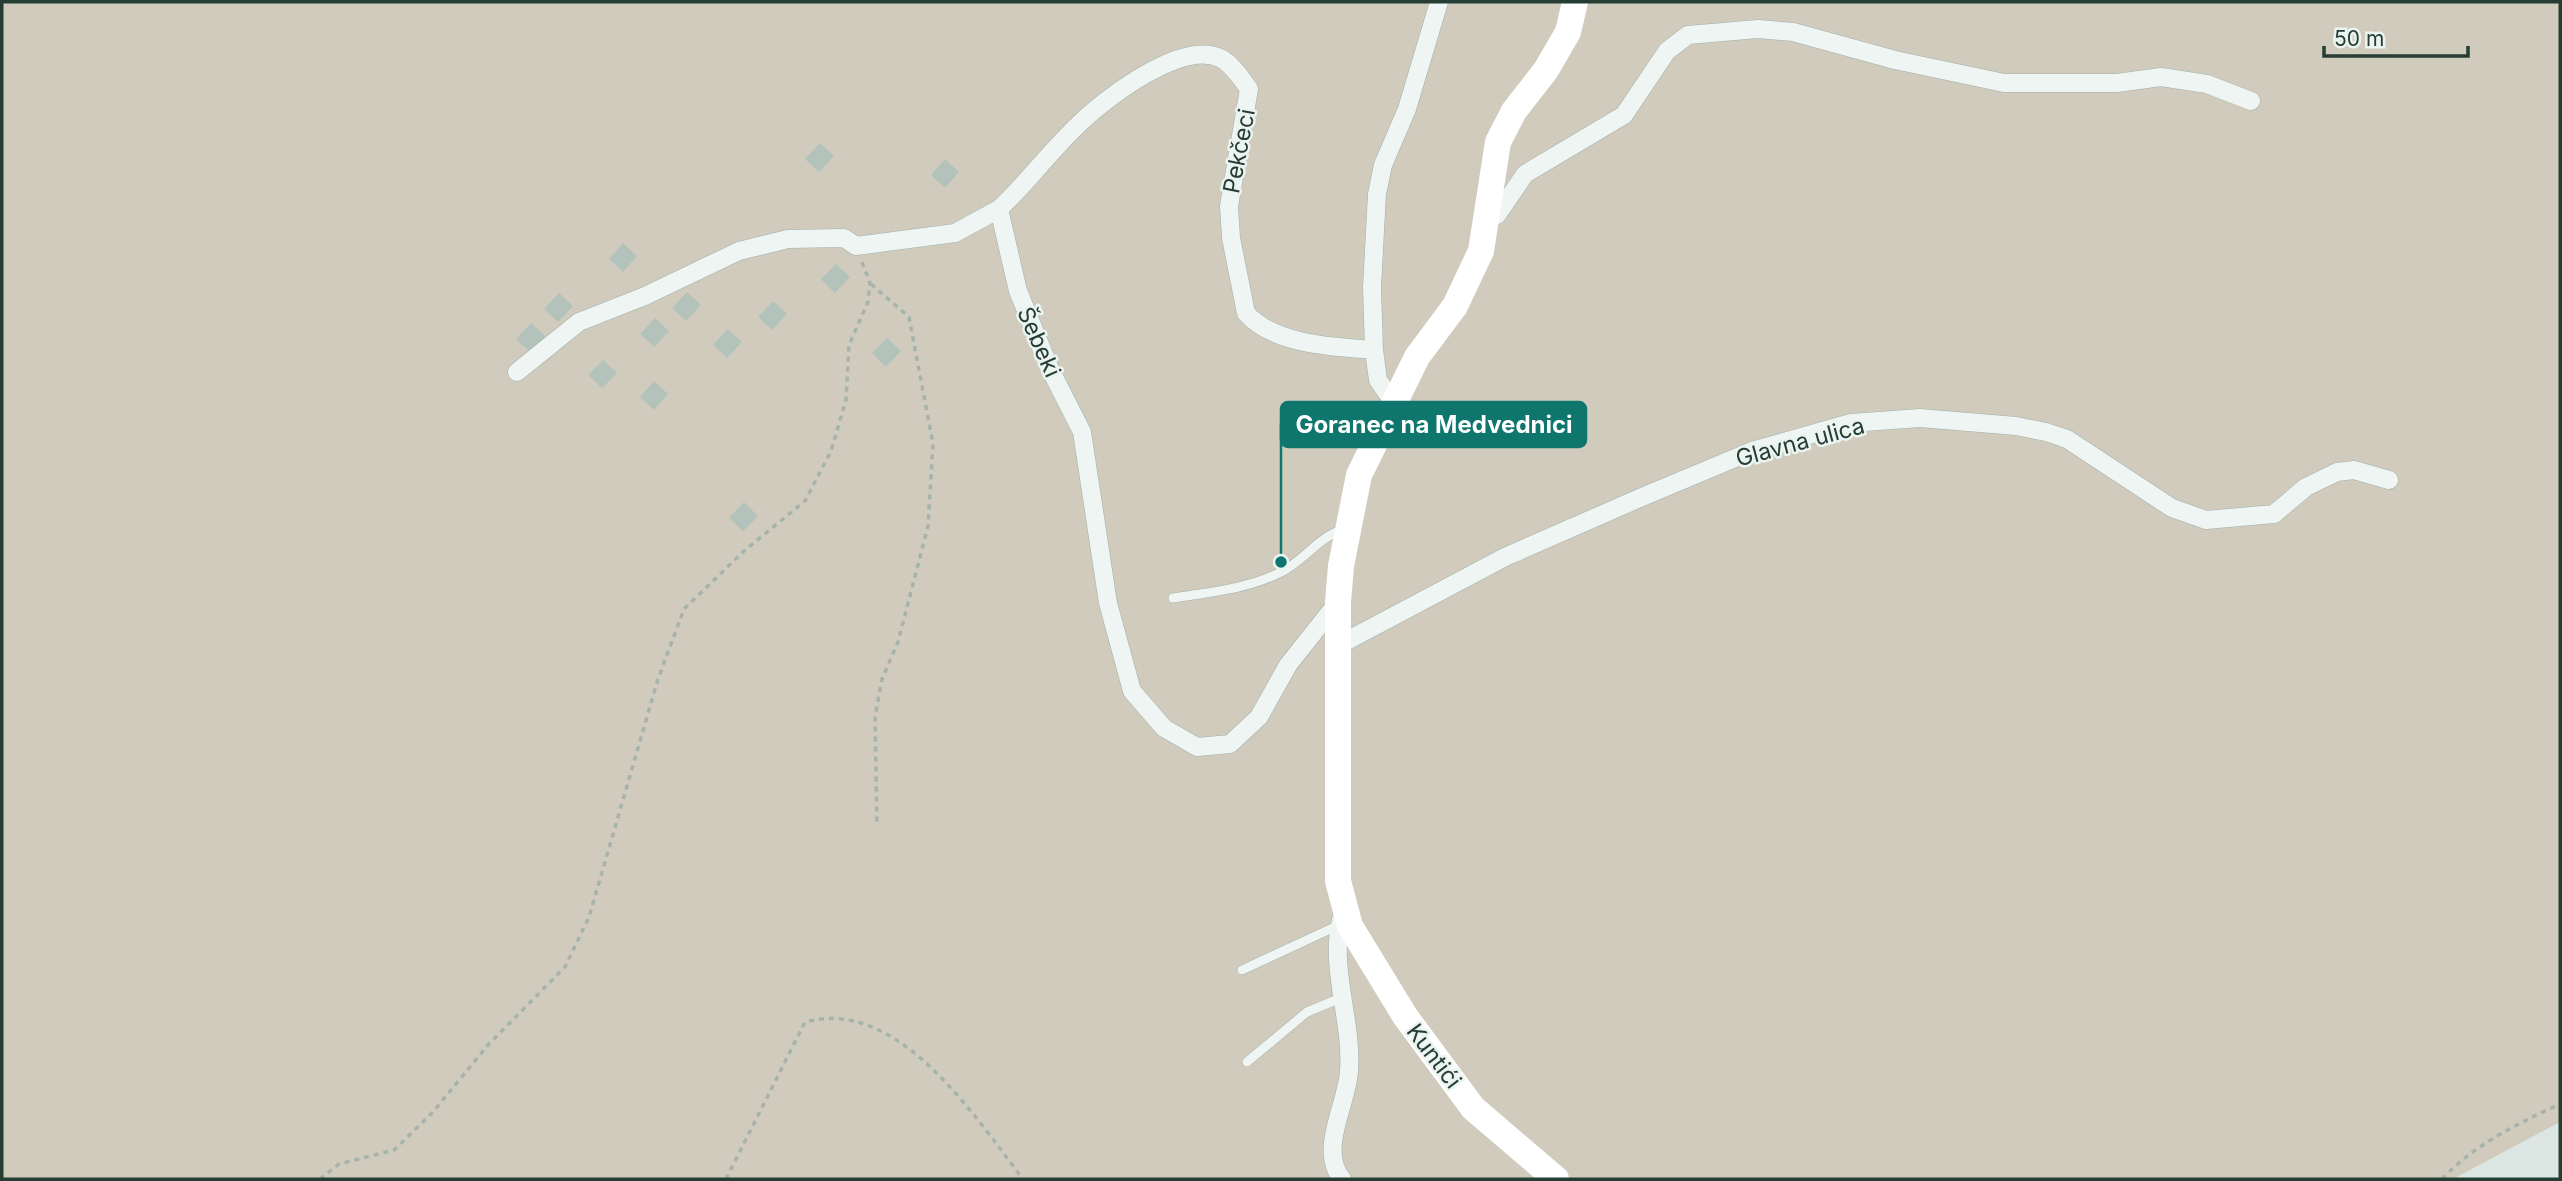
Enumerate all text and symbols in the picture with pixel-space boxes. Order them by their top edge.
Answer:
scale bar [2324,14,2468,58]
text: 50 m [2334,26,2384,51]
street label: Pekčeci [1217,106,1261,196]
street label: Šebeki [1011,303,1067,381]
callout: Goranec na Medvednici [1281,402,1586,447]
text: Goranec na Medvednici [1295,410,1573,439]
street label: Glavna ulica [1733,411,1867,473]
street label: Kuntići [1401,1018,1467,1094]

